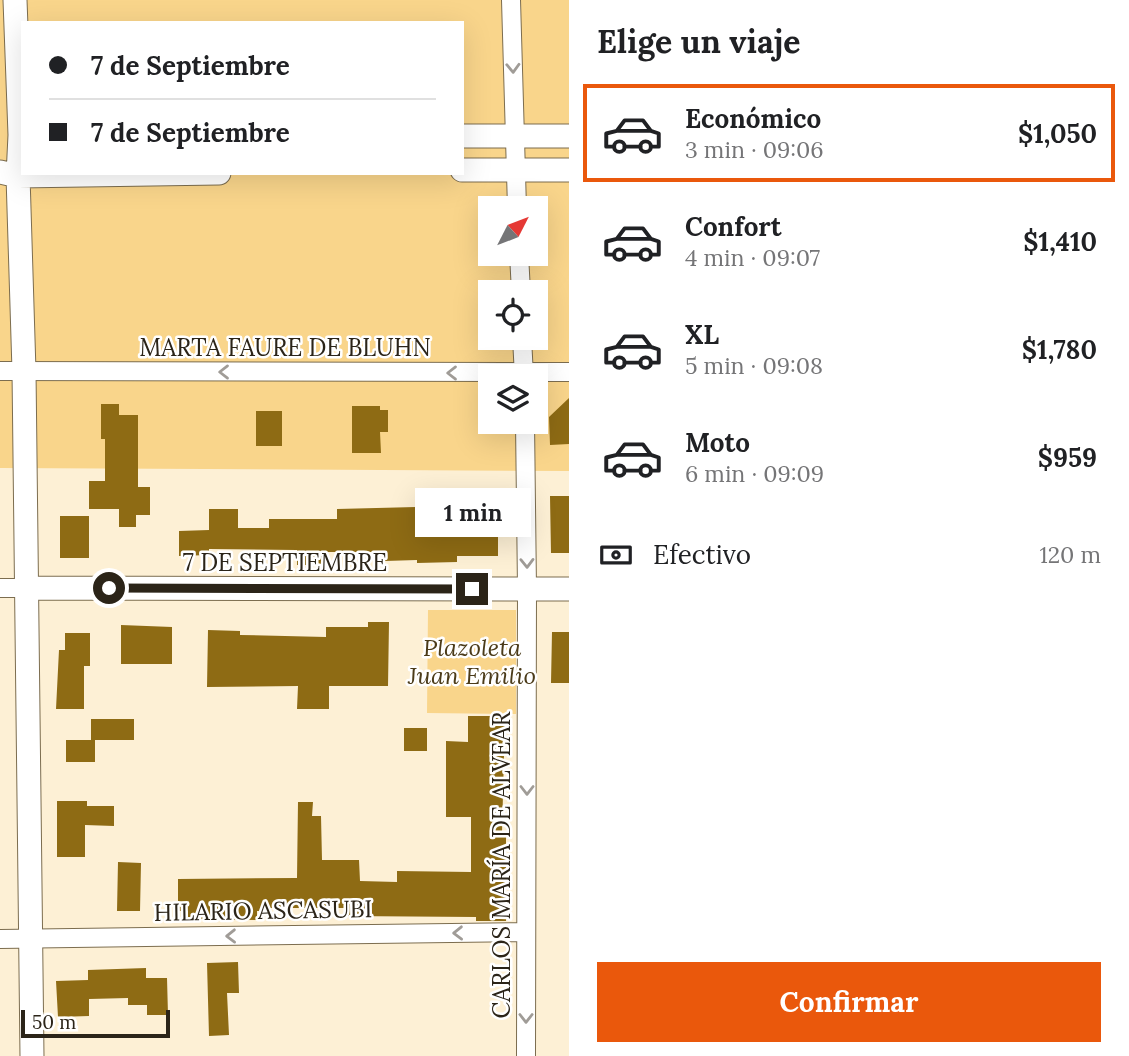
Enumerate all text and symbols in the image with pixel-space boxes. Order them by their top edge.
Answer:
text: Elige un viaje [597,21,801,62]
text: 7 de Septiembre [91,49,290,82]
one-way arrow [505,63,520,74]
icon: car [601,102,664,165]
text: Económico [685,102,821,135]
text: 7 de Septiembre [91,116,290,149]
text: $1,050 [1018,117,1097,150]
text: 3 min · 09:06 [685,135,824,164]
north arrow [478,196,548,266]
map controls [478,196,548,434]
icon: car [601,210,664,273]
text: Confort [685,210,782,243]
text: $1,410 [1023,225,1097,258]
text: 4 min · 09:07 [685,243,820,272]
button: locate [478,280,548,350]
icon: car [601,318,664,381]
text: XL [685,318,719,351]
street label: MARTA FAURE DE BLUHN [139,332,431,363]
text: $1,780 [1022,333,1097,366]
text: 5 min · 09:08 [685,351,823,380]
one-way arrow [219,364,229,380]
button: layers [478,364,548,434]
one-way arrow [446,365,457,381]
icon: car [601,426,664,489]
text: Moto [685,426,750,459]
text: $959 [1038,441,1097,474]
text: 6 min · 09:09 [685,459,824,488]
callout: 1 min [414,488,530,536]
text: 1 min [444,498,502,527]
icon: cash [597,536,635,574]
text: Efectivo [653,538,751,571]
text: 120 m [1039,540,1101,569]
street label: 7 DE SEPTIEMBRE [183,547,387,578]
one-way arrow [519,558,535,569]
route start [93,572,125,604]
route end [456,573,488,605]
park label: Plazoleta Juan Emilio [407,632,536,691]
street label: CARLOS MARÍA DE ALVEAR [486,710,517,1019]
one-way arrow [519,786,535,796]
street label: HILARIO ASCASUBI [153,893,373,928]
one-way arrow [452,925,463,941]
one-way arrow [225,929,236,944]
button: Confirmar [597,962,1101,1042]
scale bar [21,1007,170,1039]
text: 50 m [32,1010,76,1034]
one-way arrow [518,1013,534,1024]

